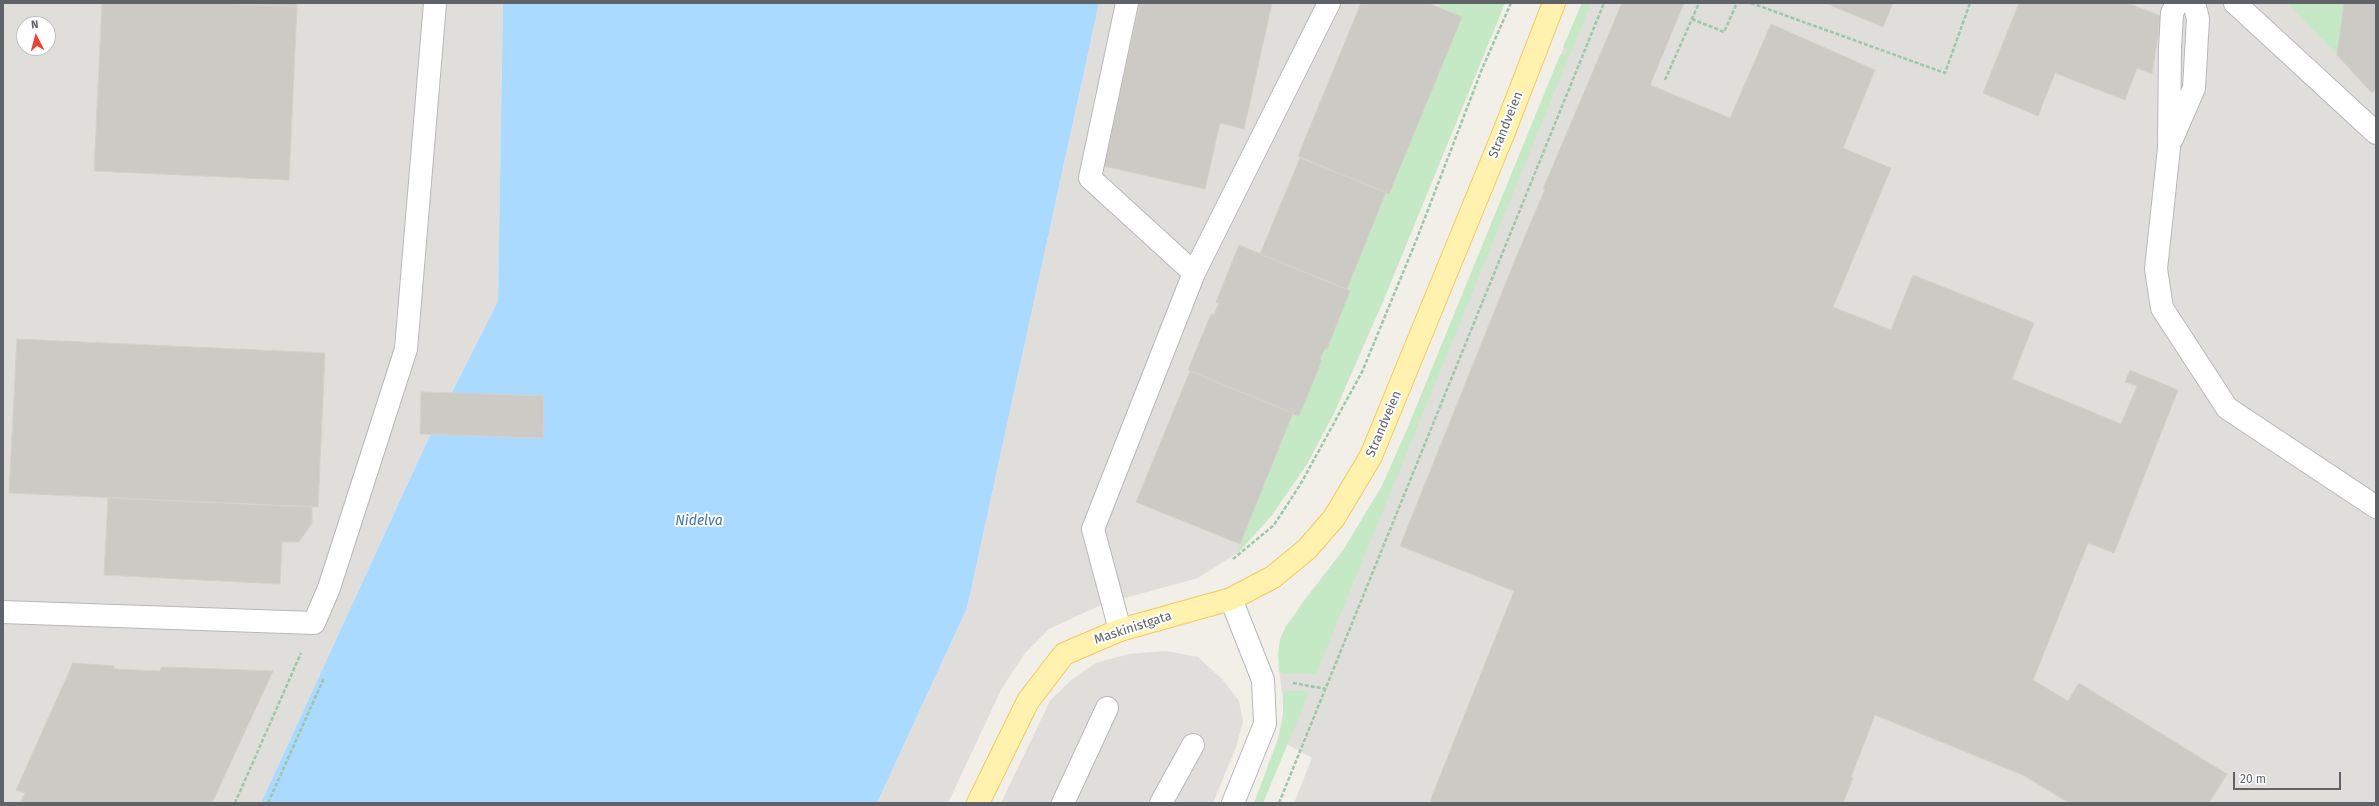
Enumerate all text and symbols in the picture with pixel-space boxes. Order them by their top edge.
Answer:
north arrow [16,16,56,56]
text: N [30,18,39,31]
street label: Strandveien [1486,89,1526,161]
street label: Strandveien [1363,388,1405,460]
water label: Nidelva [675,513,723,529]
street label: Maskinistgata [1092,608,1174,648]
scale bar [2235,764,2343,790]
text: 20 m [2240,772,2266,786]

